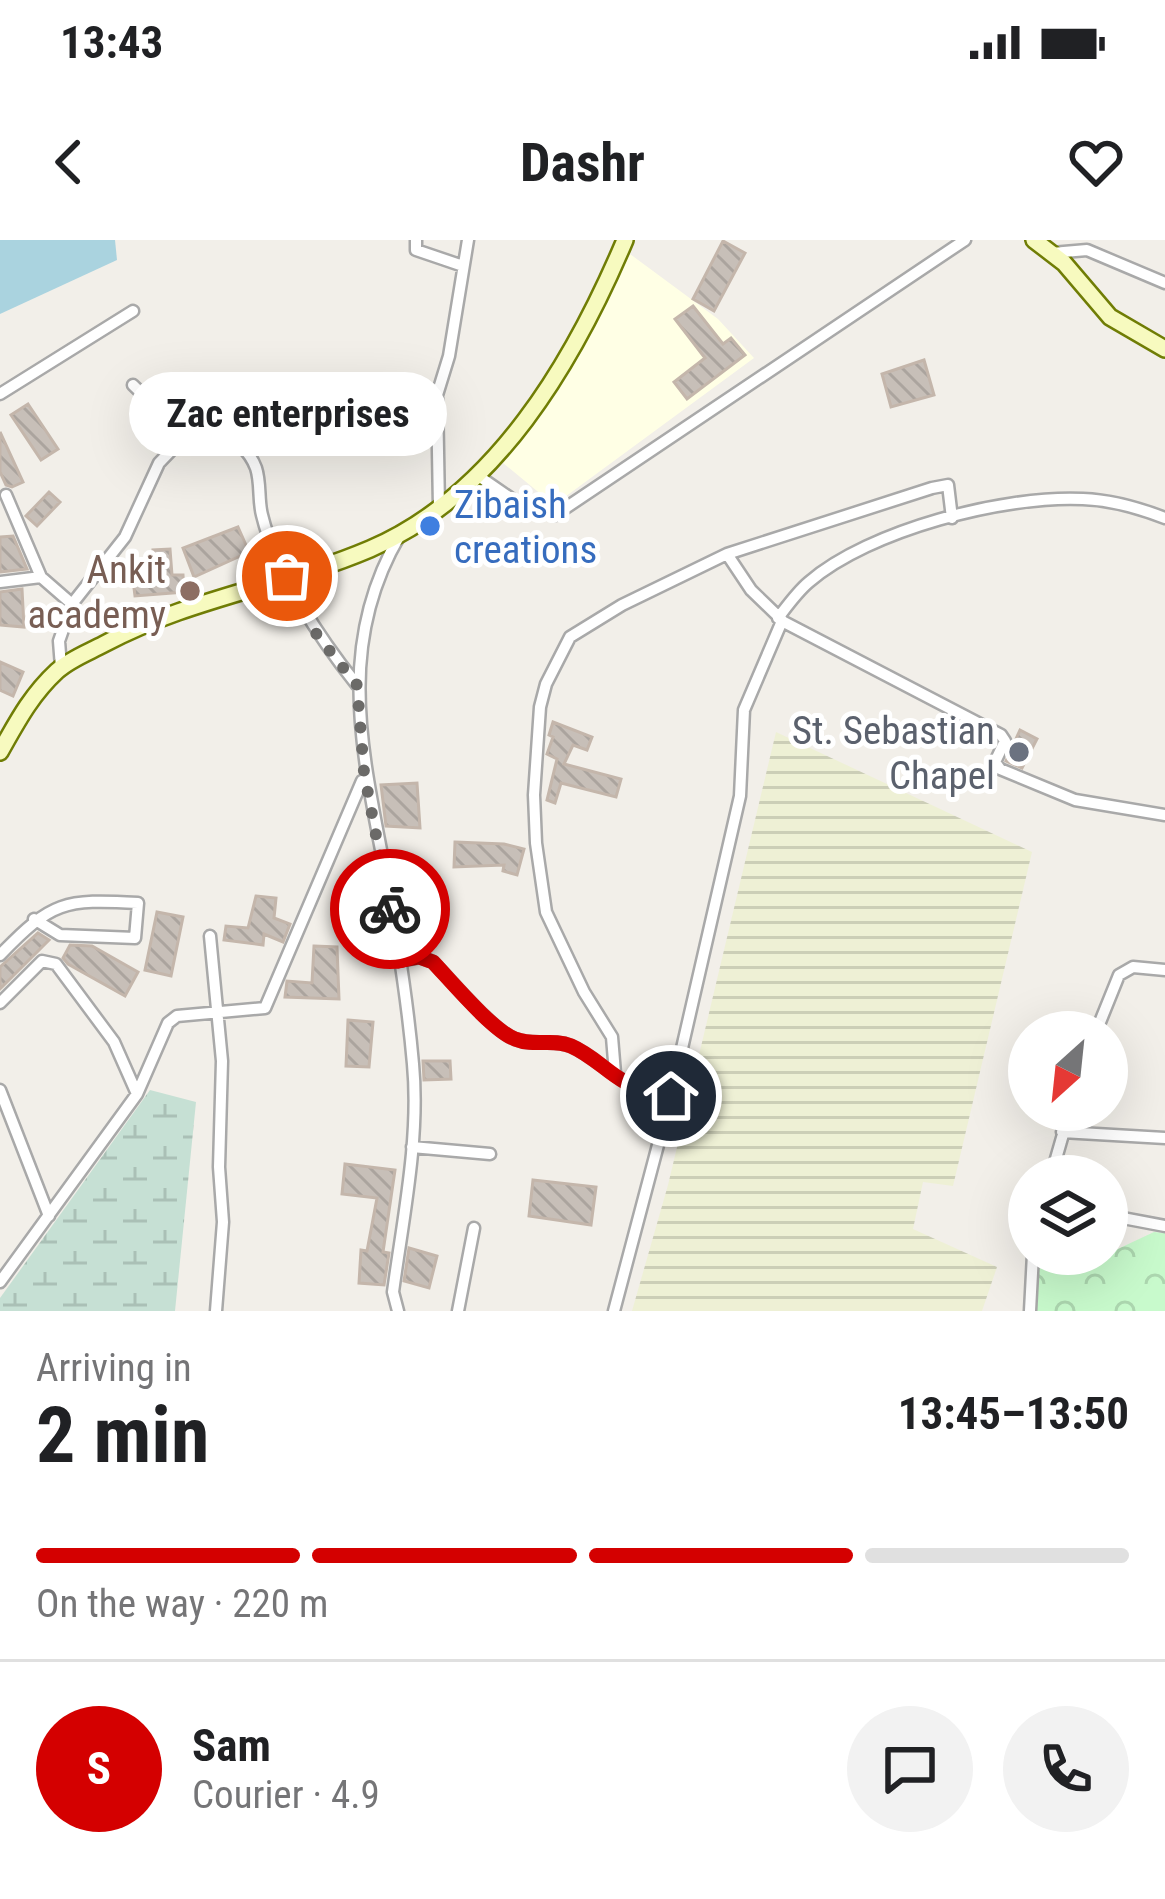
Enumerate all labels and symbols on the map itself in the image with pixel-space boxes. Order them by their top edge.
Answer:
callout: Zac enterprises [128,372,446,456]
place label: Zibaish creations [454,482,597,573]
marker: Zibaish creations [417,513,443,539]
pin [236,525,338,627]
place label: Ankit academy [27,547,166,638]
marker: Ankit academy [177,578,203,604]
place label: St. Sebastian Chapel [792,708,995,799]
marker: St. Sebastian Chapel [1006,739,1032,765]
courier [330,849,450,969]
north arrow [1008,1011,1128,1131]
pin [620,1045,722,1147]

